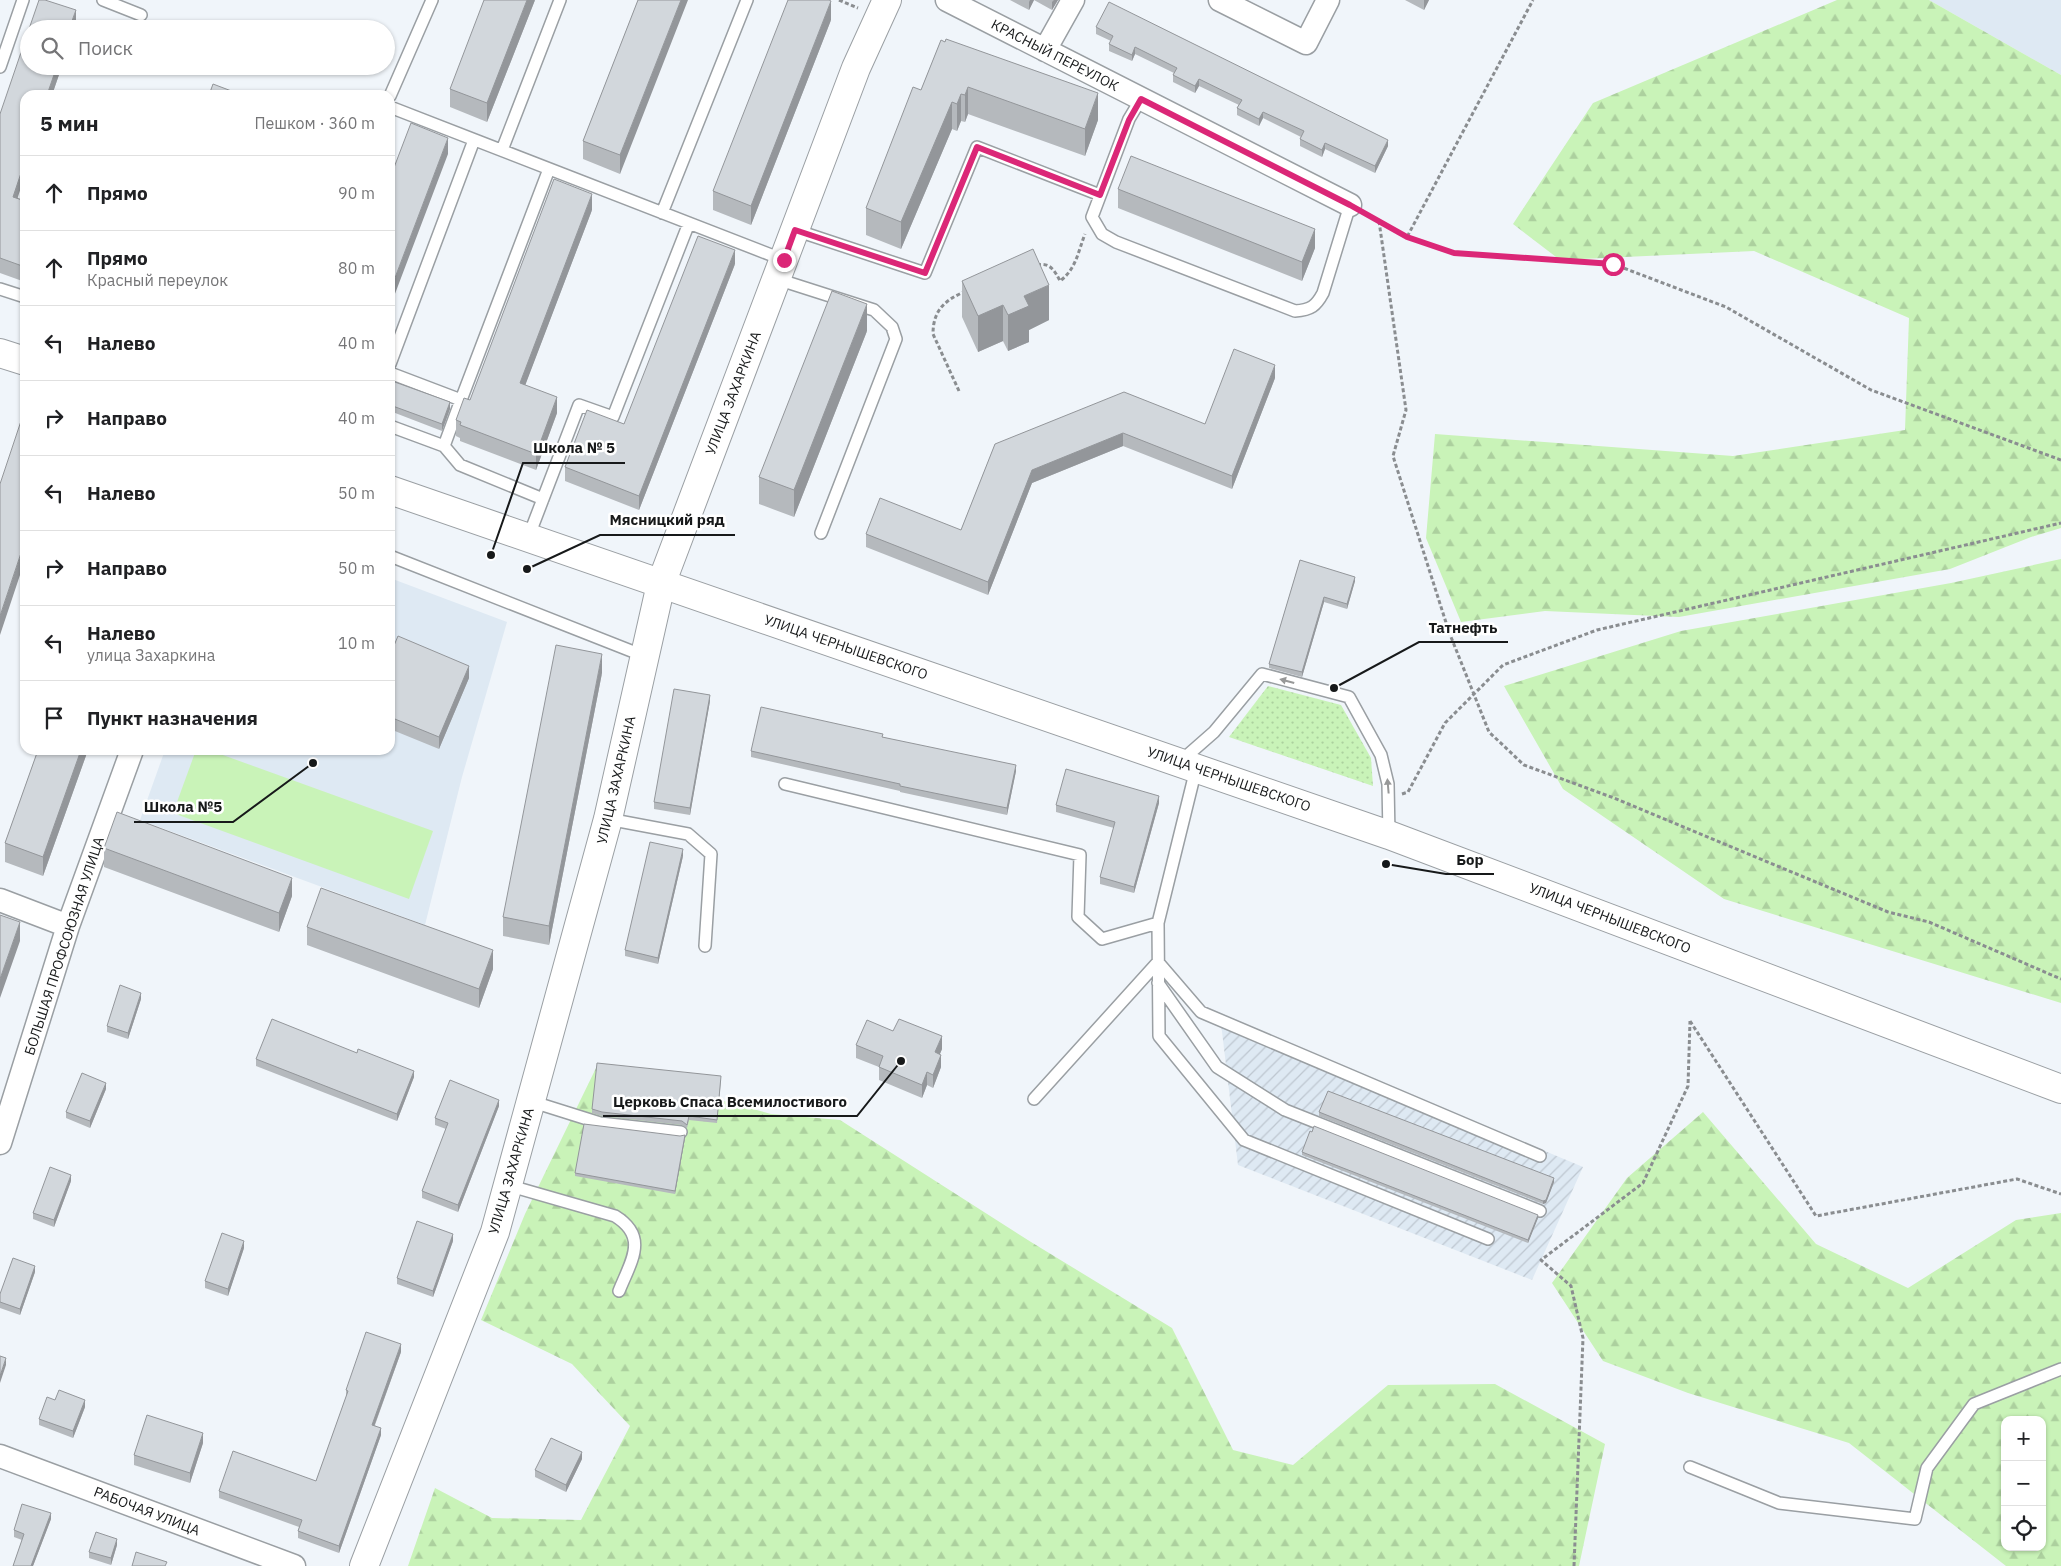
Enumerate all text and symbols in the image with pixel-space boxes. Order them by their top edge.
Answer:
street label: КРАСНЫЙ ПЕРЕУЛОК [988,14,1122,95]
search box [20,20,395,75]
icon: search [38,34,66,62]
text: Поиск [78,36,133,60]
text: 5 мин [40,109,99,137]
text: Пешком · 360 m [254,113,375,133]
icon: ahead [40,179,68,207]
text: Прямо [87,181,148,205]
text: 90 m [338,183,375,203]
text: Прямо [87,246,148,270]
route end [773,249,796,272]
route start [1602,253,1625,276]
icon: ahead [40,254,68,282]
text: 80 m [338,258,375,278]
text: Красный переулок [87,270,228,290]
icon: left [40,329,68,357]
street label: УЛИЦА ЗАХАРКИНА [701,329,765,457]
text: Налево [87,331,156,355]
text: 40 m [338,333,375,353]
icon: right [40,404,68,432]
text: Направо [87,406,167,430]
text: 40 m [338,408,375,428]
callout: Школа № 5 [523,433,625,463]
text: Школа № 5 [533,438,615,457]
icon: left [40,479,68,507]
text: Налево [87,481,156,505]
text: 50 m [338,483,375,503]
callout: Мясницкий ряд [600,505,735,535]
text: Мясницкий ряд [609,510,725,529]
icon: right [40,554,68,582]
text: Направо [87,556,167,580]
text: 50 m [338,558,375,578]
street label: УЛИЦА ЧЕРНЫШЕВСКОГО [762,610,930,684]
callout: Татнефть [1419,612,1508,642]
text: Татнефть [1429,618,1498,637]
text: Налево [87,621,156,645]
icon: left [40,629,68,657]
text: 10 m [338,633,375,653]
text: улица Захаркина [87,645,215,665]
one-way arrow [1279,677,1294,685]
icon: arrive [40,704,68,732]
text: Пункт назначения [87,706,258,730]
street label: УЛИЦА ЗАХАРКИНА [593,714,640,846]
street label: УЛИЦА ЧЕРНЫШЕВСКОГО [1145,742,1313,816]
one-way arrow [1384,778,1392,794]
callout: Школа №5 [134,792,233,822]
text: Школа №5 [144,797,222,816]
street label: БОЛЬШАЯ ПРОФСОЮЗНАЯ УЛИЦА [20,834,108,1058]
callout: Бор [1446,844,1494,874]
text: Бор [1456,850,1484,869]
street label: УЛИЦА ЧЕРНЫШЕВСКОГО [1526,879,1694,957]
callout: Церковь Спаса Всемилостивого [603,1086,857,1116]
text: Церковь Спаса Всемилостивого [613,1092,847,1111]
street label: УЛИЦА ЗАХАРКИНА [484,1106,538,1236]
map controls [2001,1416,2046,1551]
button: + [2001,1416,2046,1461]
button: − [2001,1461,2046,1506]
street label: РАБОЧАЯ УЛИЦА [91,1482,203,1540]
button: locate [2001,1506,2046,1551]

